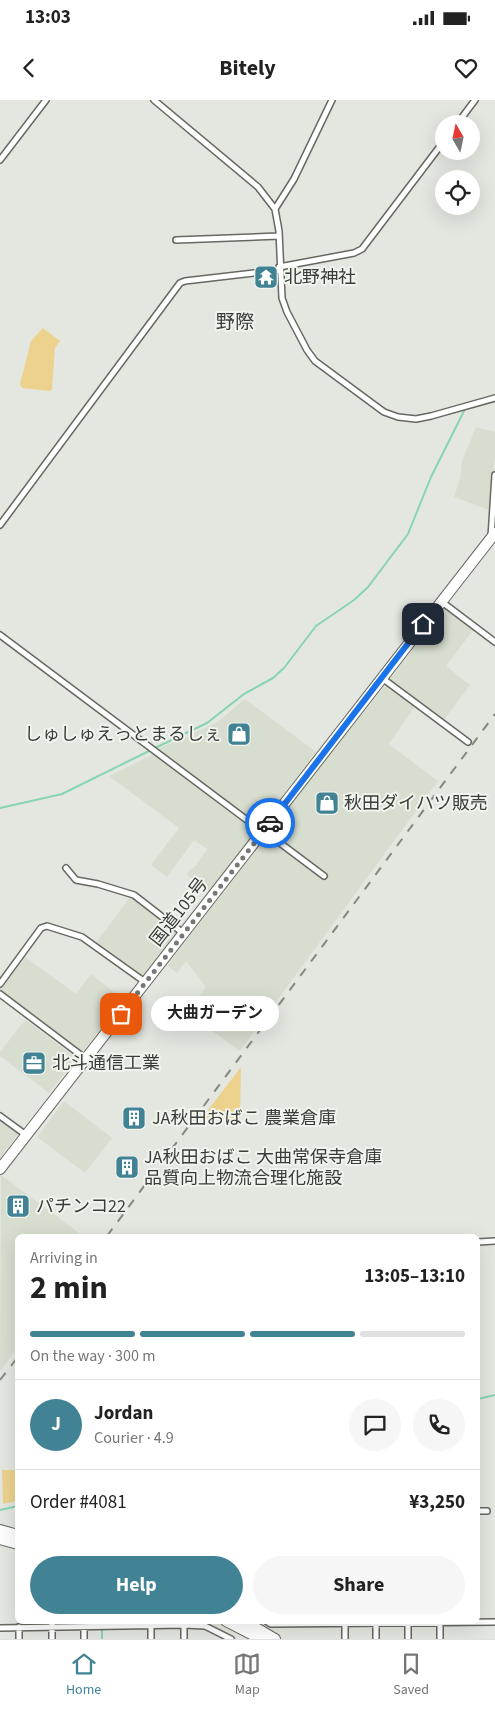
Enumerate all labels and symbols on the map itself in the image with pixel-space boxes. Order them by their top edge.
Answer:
north arrow [435,115,480,160]
temple icon: 北野神社 [253,264,279,290]
place label: 北野神社 [284,265,356,290]
district label: 野際 [216,309,254,336]
pin [402,603,444,645]
shop icon: しゅしゅえっとまるしぇ [226,721,252,747]
place label: しゅしゅえっとまるしぇ [24,722,222,747]
shop icon: 秋田ダイハツ販売 [314,790,340,816]
place label: 秋田ダイハツ販売 [344,791,488,816]
courier [245,798,295,848]
street label: 国道105号 [144,872,214,952]
pin [100,993,142,1035]
callout: 大曲ガーデン [151,996,278,1032]
office icon: 北斗通信工業 [21,1050,47,1076]
place label: 北斗通信工業 [52,1051,160,1076]
building icon: JA秋田おばこ 農業倉庫 [121,1105,147,1131]
place label: JA秋田おばこ 農業倉庫 [152,1106,336,1131]
place label: JA秋田おばこ 大曲常保寺倉庫 品質向上物流合理化施設 [144,1145,382,1191]
building icon: JA秋田おばこ 大曲常保寺倉庫 品質向上物流合理化施設 [114,1154,140,1180]
building icon: パチンコ22 [5,1193,31,1219]
place label: パチンコ22 [36,1194,126,1219]

